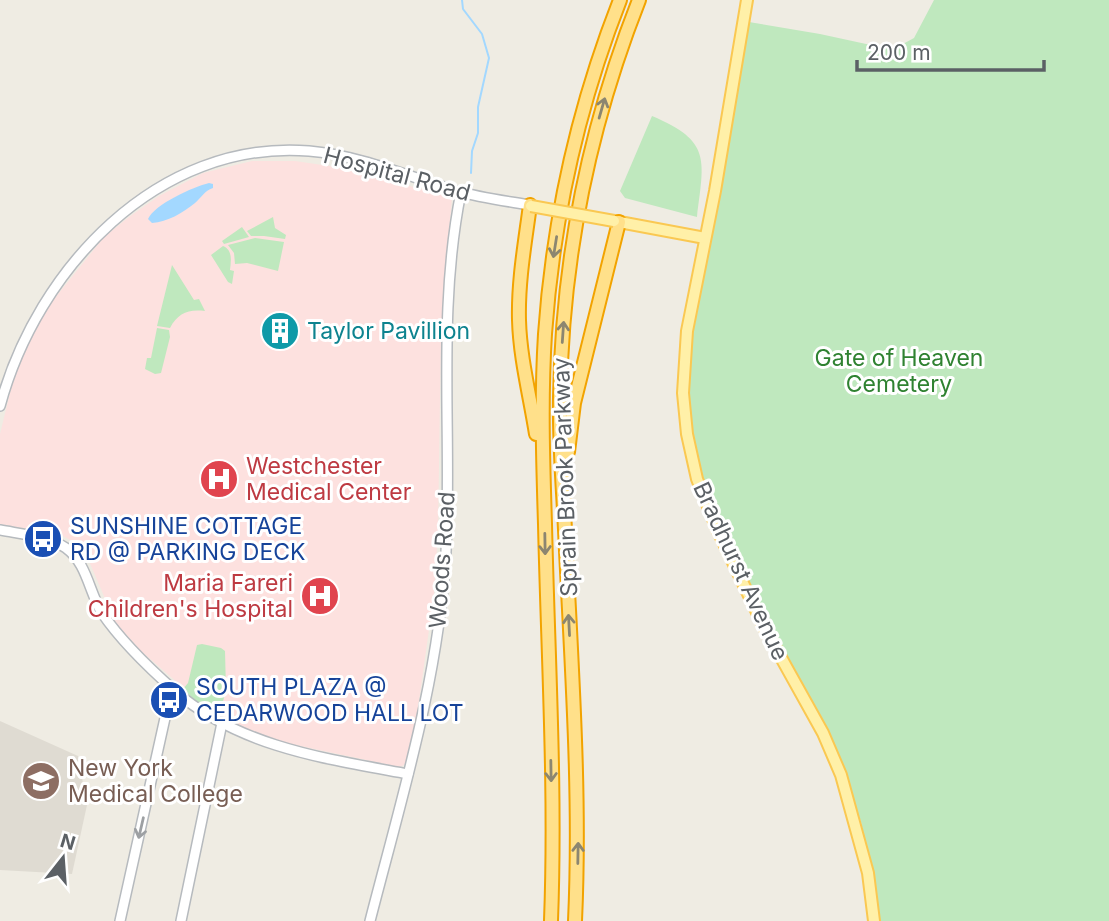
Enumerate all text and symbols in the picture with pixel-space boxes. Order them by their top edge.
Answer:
scale bar [857,28,1044,72]
text: 200 m [867,40,931,65]
one-way arrow [596,97,609,120]
street label: Hospital Road [321,141,473,207]
one-way arrow [548,235,561,258]
building icon: Taylor Pavillion [259,310,301,352]
place label: Taylor Pavillion [307,317,470,345]
one-way arrow [557,321,570,343]
park label: Gate of Heaven Cemetery [815,344,983,398]
street label: Sprain Brook Parkway [547,357,583,597]
place label: Westchester Medical Center [246,452,412,506]
hospital icon: Westchester Medical Center [198,458,240,500]
street label: Bradhurst Avenue [687,477,795,665]
street label: Woods Road [423,491,461,629]
place label: SUNSHINE COTTAGE RD @ PARKING DECK [70,512,305,566]
bus stop icon: SUNSHINE COTTAGE RD @ PARKING DECK [22,518,64,560]
one-way arrow [539,532,552,555]
place label: Maria Fareri Children's Hospital [88,569,293,623]
hospital icon: Maria Fareri Children's Hospital [299,575,341,617]
one-way arrow [563,614,576,637]
place label: SOUTH PLAZA @ CEDARWOOD HALL LOT [196,673,464,727]
bus stop icon: SOUTH PLAZA @ CEDARWOOD HALL LOT [148,679,190,721]
place label: New York Medical College [68,754,243,808]
school or university icon: New York Medical College [20,760,62,802]
one-way arrow [544,760,558,783]
one-way arrow [133,816,147,839]
north arrow [28,823,98,893]
text: N [58,829,78,855]
one-way arrow [571,842,584,865]

